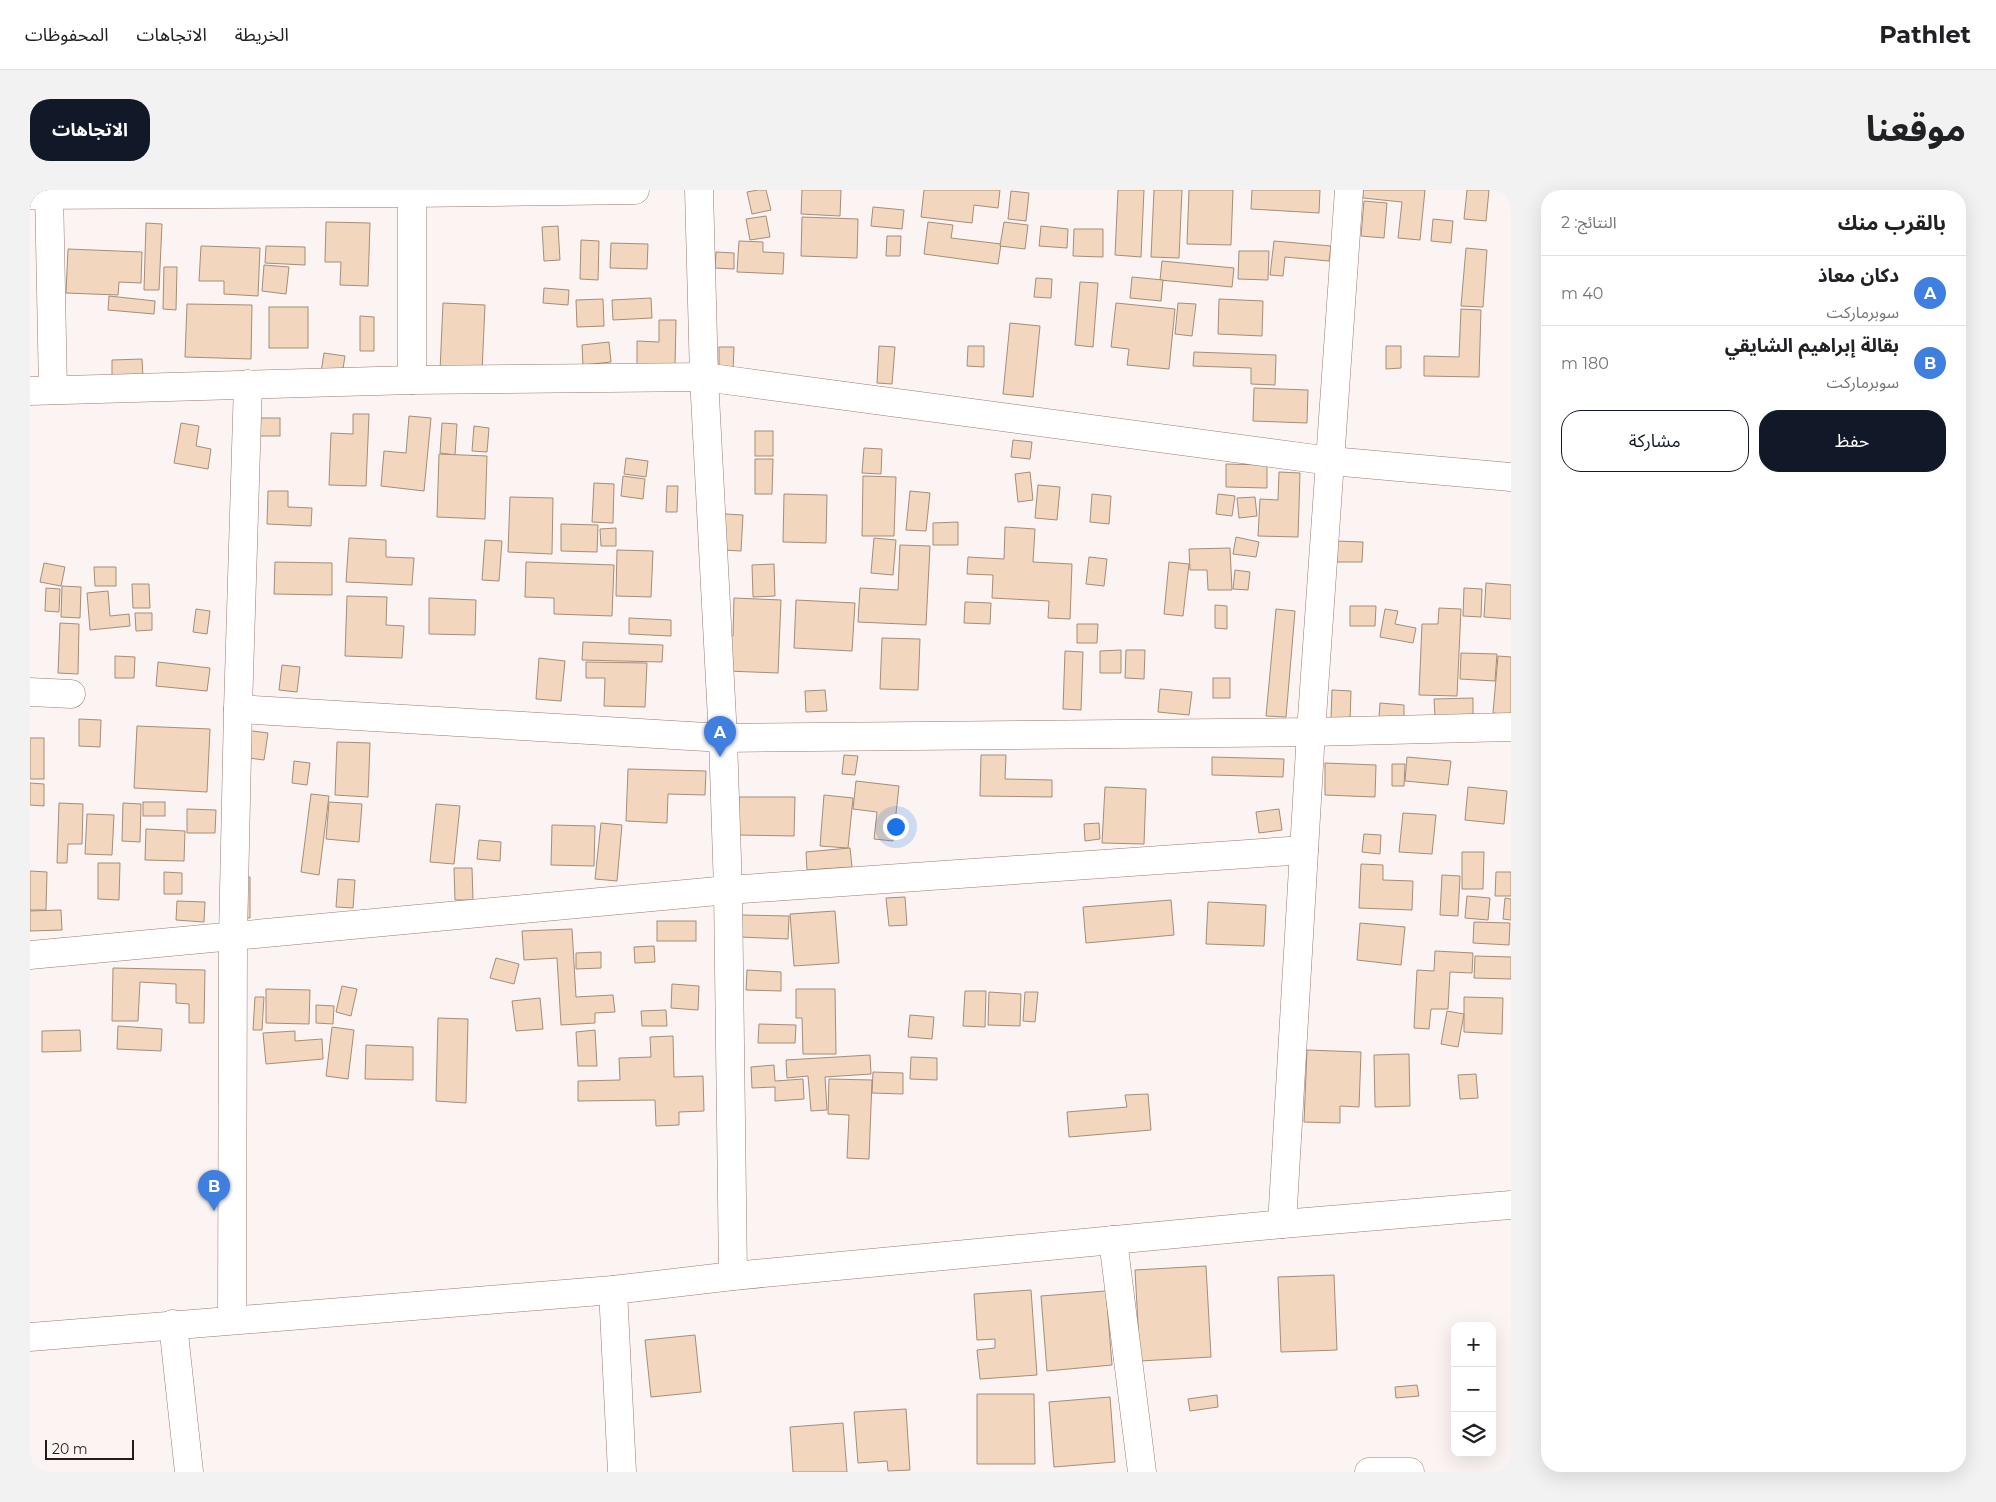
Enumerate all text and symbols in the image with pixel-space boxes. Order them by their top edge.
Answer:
text: Pathlet [1879,20,1971,49]
text: المحفوظات [25,24,109,46]
text: الاتجاهات [137,24,207,46]
text: الخريطة [235,24,289,46]
button: الاتجاهات [30,99,150,161]
text: موقعنا [1866,107,1966,150]
text: بالقرب منك [1838,210,1946,235]
text: النتائج: 2 [1561,213,1616,232]
text: دكان معاذ [1818,264,1899,287]
text: 40 m [1561,284,1603,303]
text: A [1924,284,1936,303]
text: سوبرماركت [1827,303,1899,322]
text: بقالة إبراهيم الشايقي [1725,334,1899,357]
text: 180 m [1561,354,1609,373]
text: B [1924,354,1936,373]
text: سوبرماركت [1827,373,1899,392]
button: مشاركة [1561,410,1749,472]
button: حفظ [1759,410,1946,472]
pin: A [704,716,736,757]
your location [883,814,909,840]
pin: B [198,1170,230,1211]
map controls [1451,1322,1496,1457]
button: + [1451,1322,1496,1367]
button: − [1451,1367,1496,1412]
button: layers [1451,1412,1496,1457]
scale bar [45,1437,134,1460]
text: 20 m [52,1440,88,1458]

